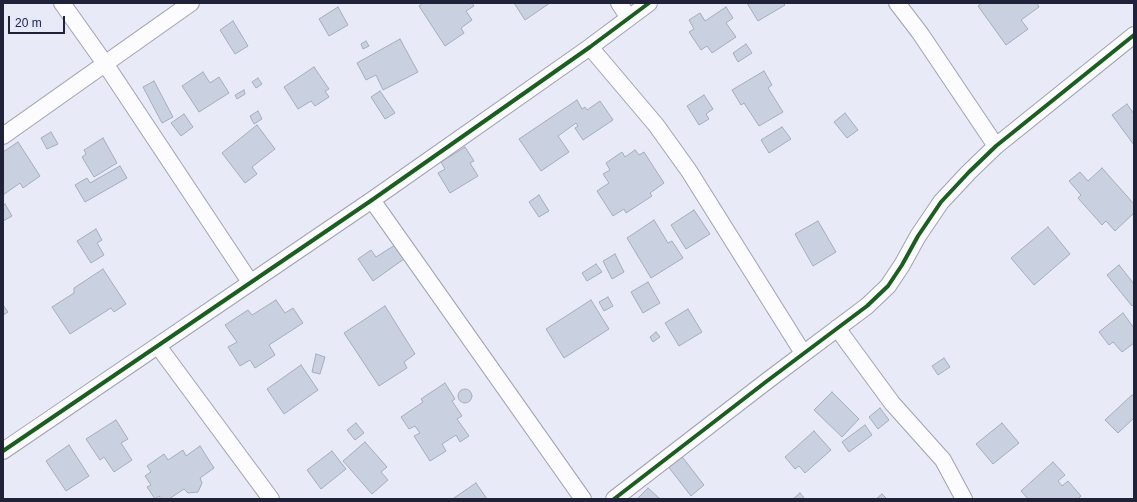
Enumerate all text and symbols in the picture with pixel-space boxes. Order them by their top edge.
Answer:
scale bar [10,8,67,34]
text: 20 m [15,16,42,30]

